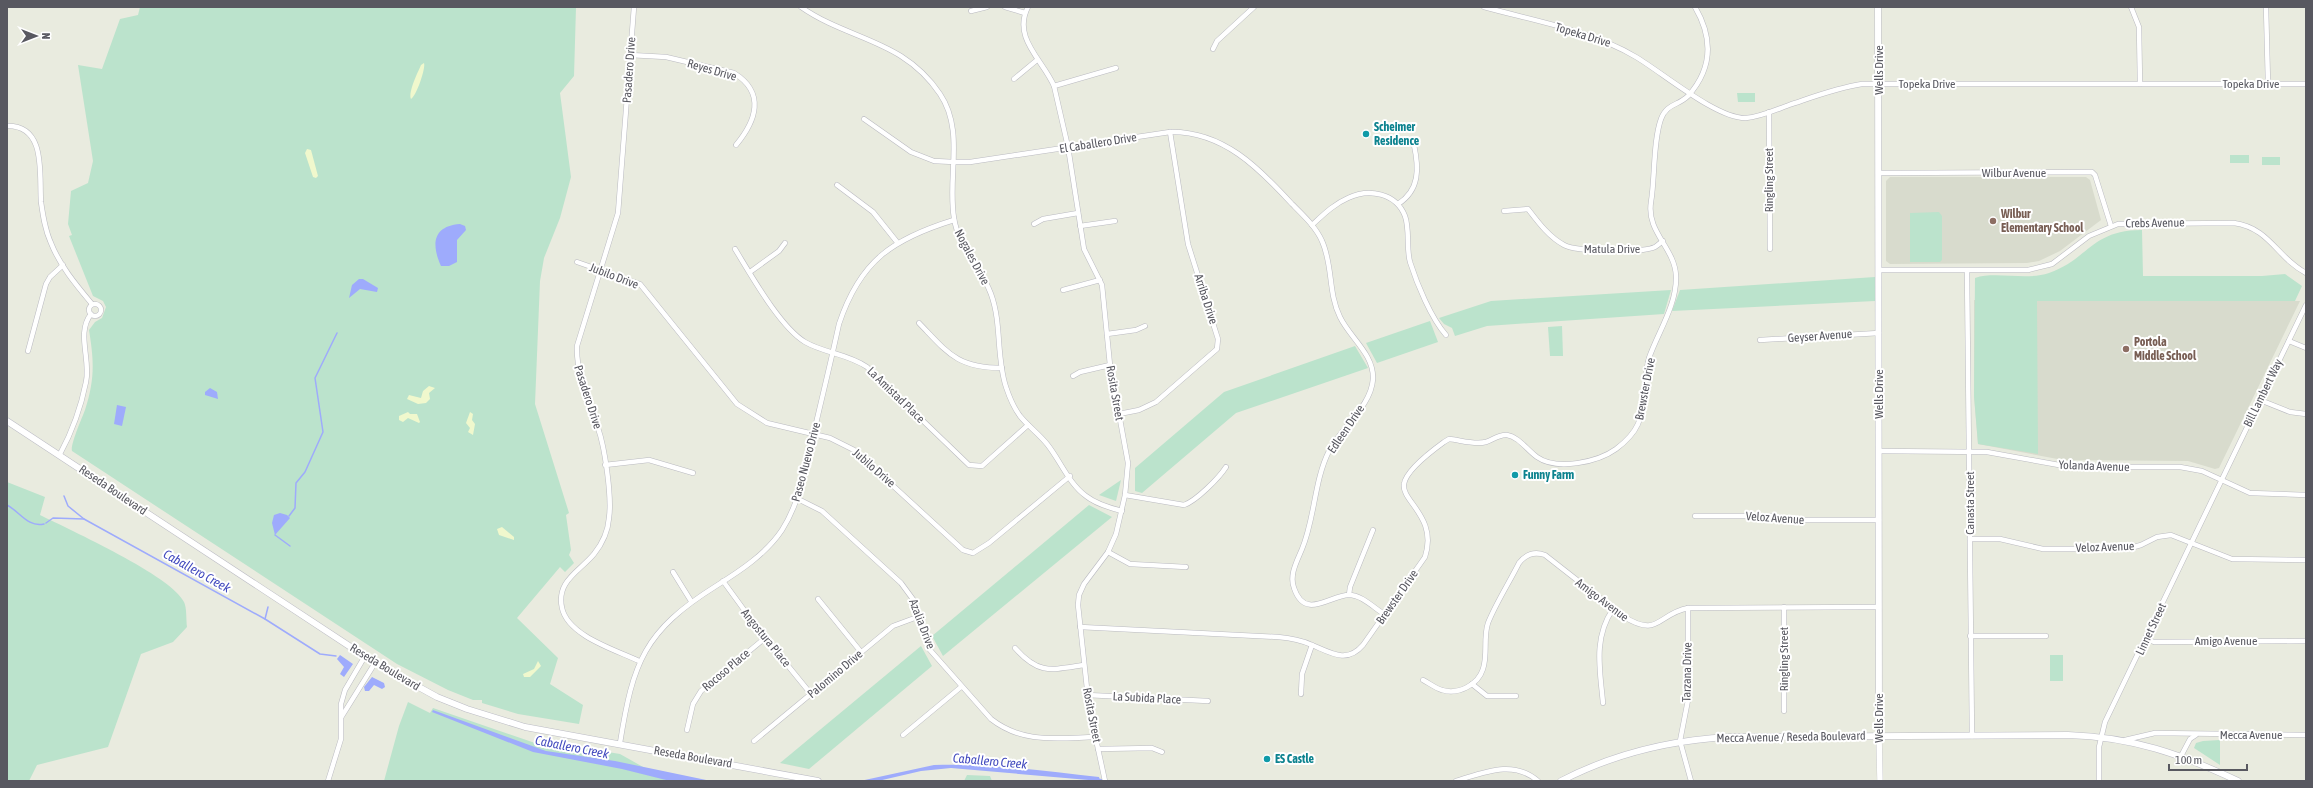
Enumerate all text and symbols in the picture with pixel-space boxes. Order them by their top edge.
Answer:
north arrow [16,16,56,56]
street label: Topeka Drive [1554,20,1612,50]
text: N [40,33,52,39]
street label: Pasadero Drive [620,36,638,104]
street label: Wells Drive [1872,45,1886,95]
street label: Reyes Drive [686,56,738,84]
street label: Topeka Drive [1898,77,1956,91]
street label: Topeka Drive [2222,77,2280,91]
place label: Scheimer Residence [1374,120,1420,148]
marker: Scheimer Residence [1361,129,1371,139]
street label: El Caballero Drive [1058,130,1138,156]
street label: Ringling Street [1762,147,1776,212]
street label: Wilbur Avenue [1982,166,2046,180]
place label: Wilbur Elementary School [2000,207,2084,235]
street label: Crebs Avenue [2125,215,2185,231]
marker: Wilbur Elementary School [1988,216,1998,226]
street label: Nogales Drive [952,227,992,287]
street label: Matula Drive [1584,242,1640,256]
street label: Jubilo Drive [587,260,641,292]
street label: Arriba Drive [1191,272,1221,326]
street label: Geyser Avenue [1787,327,1853,345]
place label: Portola Middle School [2134,335,2197,363]
marker: Portola Middle School [2121,344,2131,354]
street label: Brewster Drive [1632,357,1658,421]
street label: Bill Lambert Way [2241,357,2285,429]
street label: Pasadero Drive [571,363,605,431]
street label: La Amistad Place [864,364,928,426]
street label: Rosita Street [1103,364,1127,422]
street label: Wells Drive [1872,369,1886,419]
street label: Edleen Drive [1325,402,1367,456]
street label: Paseo Nuevo Drive [789,421,823,503]
street label: Jubilo Drive [850,446,898,490]
street label: Yolanda Avenue [2058,458,2130,474]
street label: Reseda Boulevard [76,462,150,518]
place label: Funny Farm [1523,468,1574,482]
marker: Funny Farm [1510,470,1520,480]
street label: Canasta Street [1963,471,1977,535]
street label: Veloz Avenue [1745,509,1805,527]
street label: Veloz Avenue [2075,539,2135,555]
water label: Caballero Creek [161,546,233,596]
street label: Brewster Drive [1373,567,1421,627]
street label: Amigo Avenue [1573,576,1631,624]
street label: Azalia Drive [906,597,938,651]
street label: Linnet Street [2133,600,2169,657]
street label: Angostura Place [738,606,794,670]
street label: Ringling Street [1777,626,1791,691]
street label: Amigo Avenue [2195,634,2257,648]
street label: Reseda Boulevard [347,641,423,693]
street label: Tarzana Drive [1679,642,1695,702]
street label: Rocoso Place [699,646,753,694]
street label: Palomino Drive [805,647,865,701]
street label: Rosita Street [1080,686,1104,744]
street label: La Subida Place [1112,689,1182,707]
street label: Wells Drive [1872,693,1886,743]
street label: Mecca Avenue [2220,728,2282,742]
street label: Mecca Avenue / Reseda Boulevard [1716,729,1866,745]
water label: Caballero Creek [534,733,610,762]
street label: Reseda Boulevard [653,743,733,771]
scale bar [2169,746,2247,772]
water label: Caballero Creek [952,750,1028,772]
place label: ES Castle [1275,752,1315,766]
text: 100 m [2175,753,2202,767]
marker: ES Castle [1262,754,1272,764]

